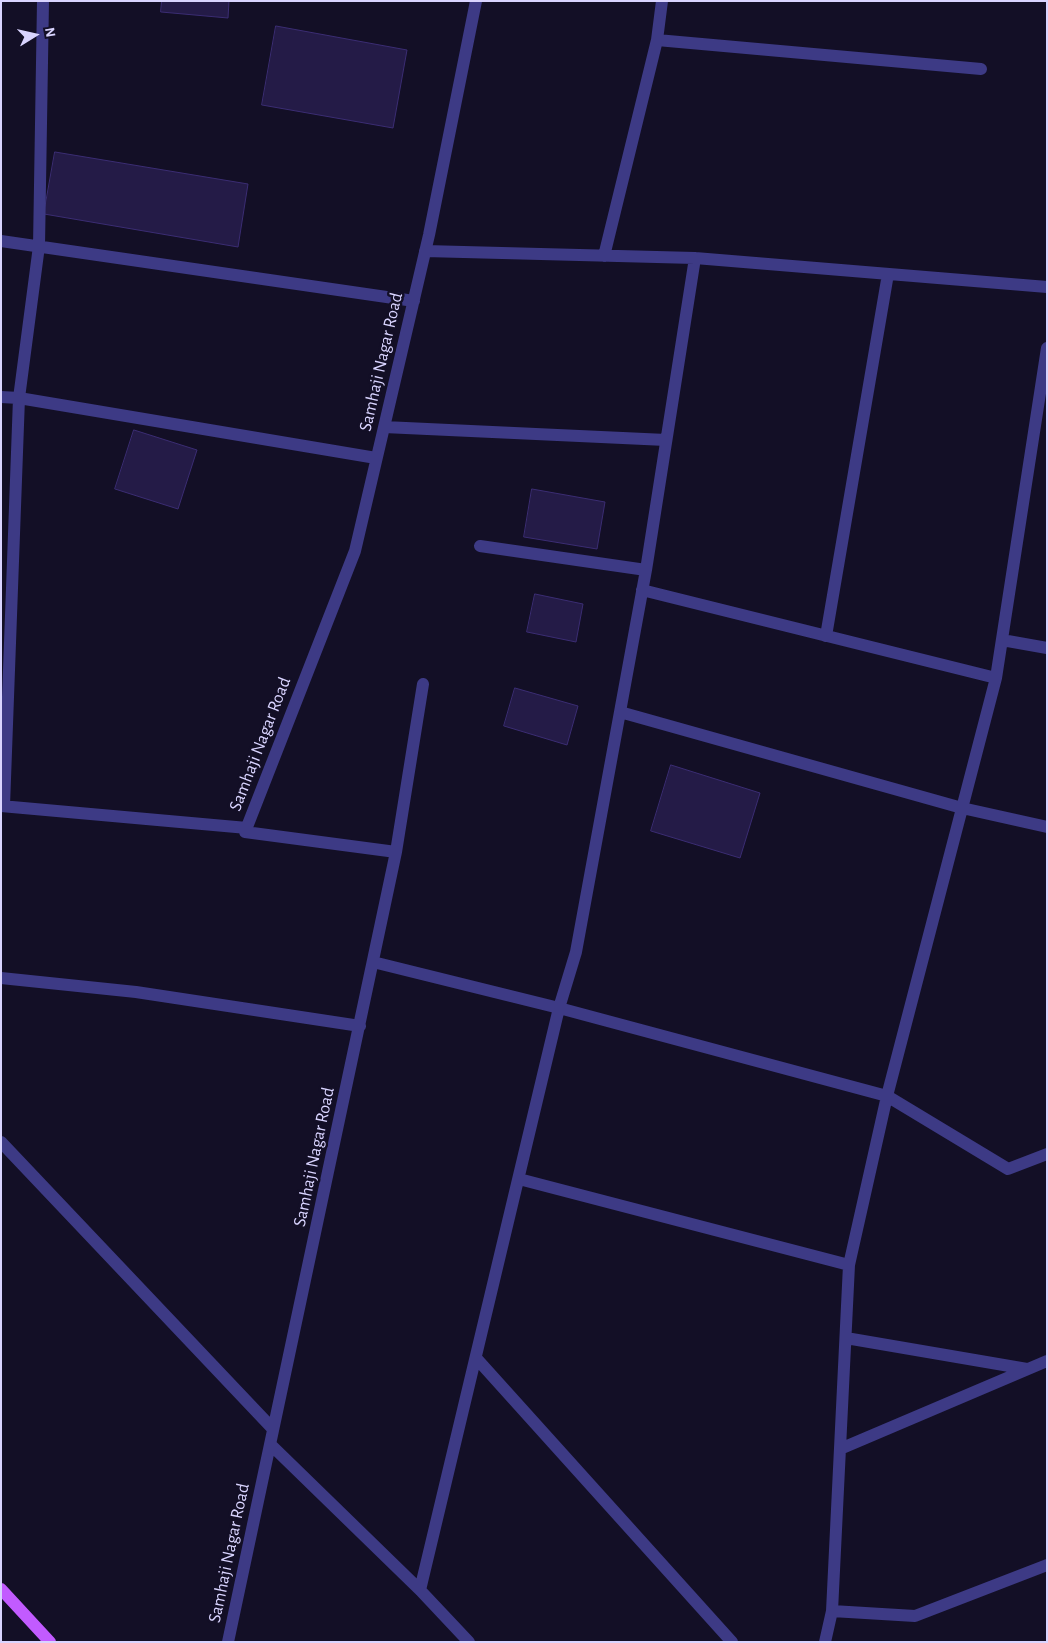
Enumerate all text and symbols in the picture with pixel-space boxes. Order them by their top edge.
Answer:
north arrow [10,10,60,60]
text: N [42,26,58,38]
street label: Samhaji Nagar Road [355,290,407,434]
street label: Samhaji Nagar Road [224,674,296,814]
street label: Samhaji Nagar Road [289,1085,339,1229]
street label: Samhaji Nagar Road [204,1481,254,1625]

